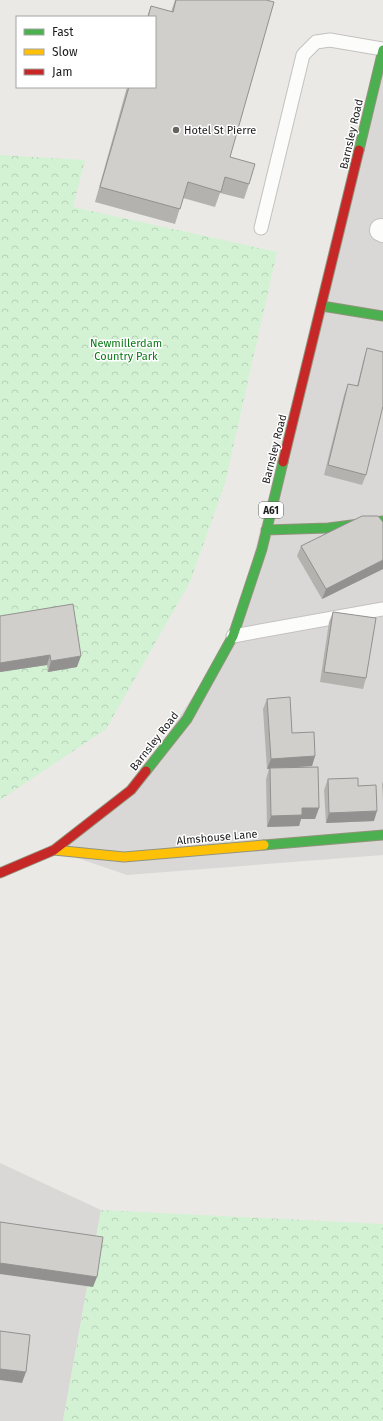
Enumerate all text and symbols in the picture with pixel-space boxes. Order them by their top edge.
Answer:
legend [16,16,156,88]
text: Fast [52,25,74,39]
text: Slow [52,45,78,59]
text: Jam [52,65,72,79]
street label: Barnsley Road [337,98,366,170]
place label: Hotel St Pierre [184,124,256,137]
marker: Hotel St Pierre [171,125,181,135]
park label: Newmillerdam Country Park [90,337,162,363]
street label: Barnsley Road [260,413,289,485]
road number: A61 [259,502,283,518]
street label: Barnsley Road [127,709,181,773]
street label: Almshouse Lane [176,827,258,848]

